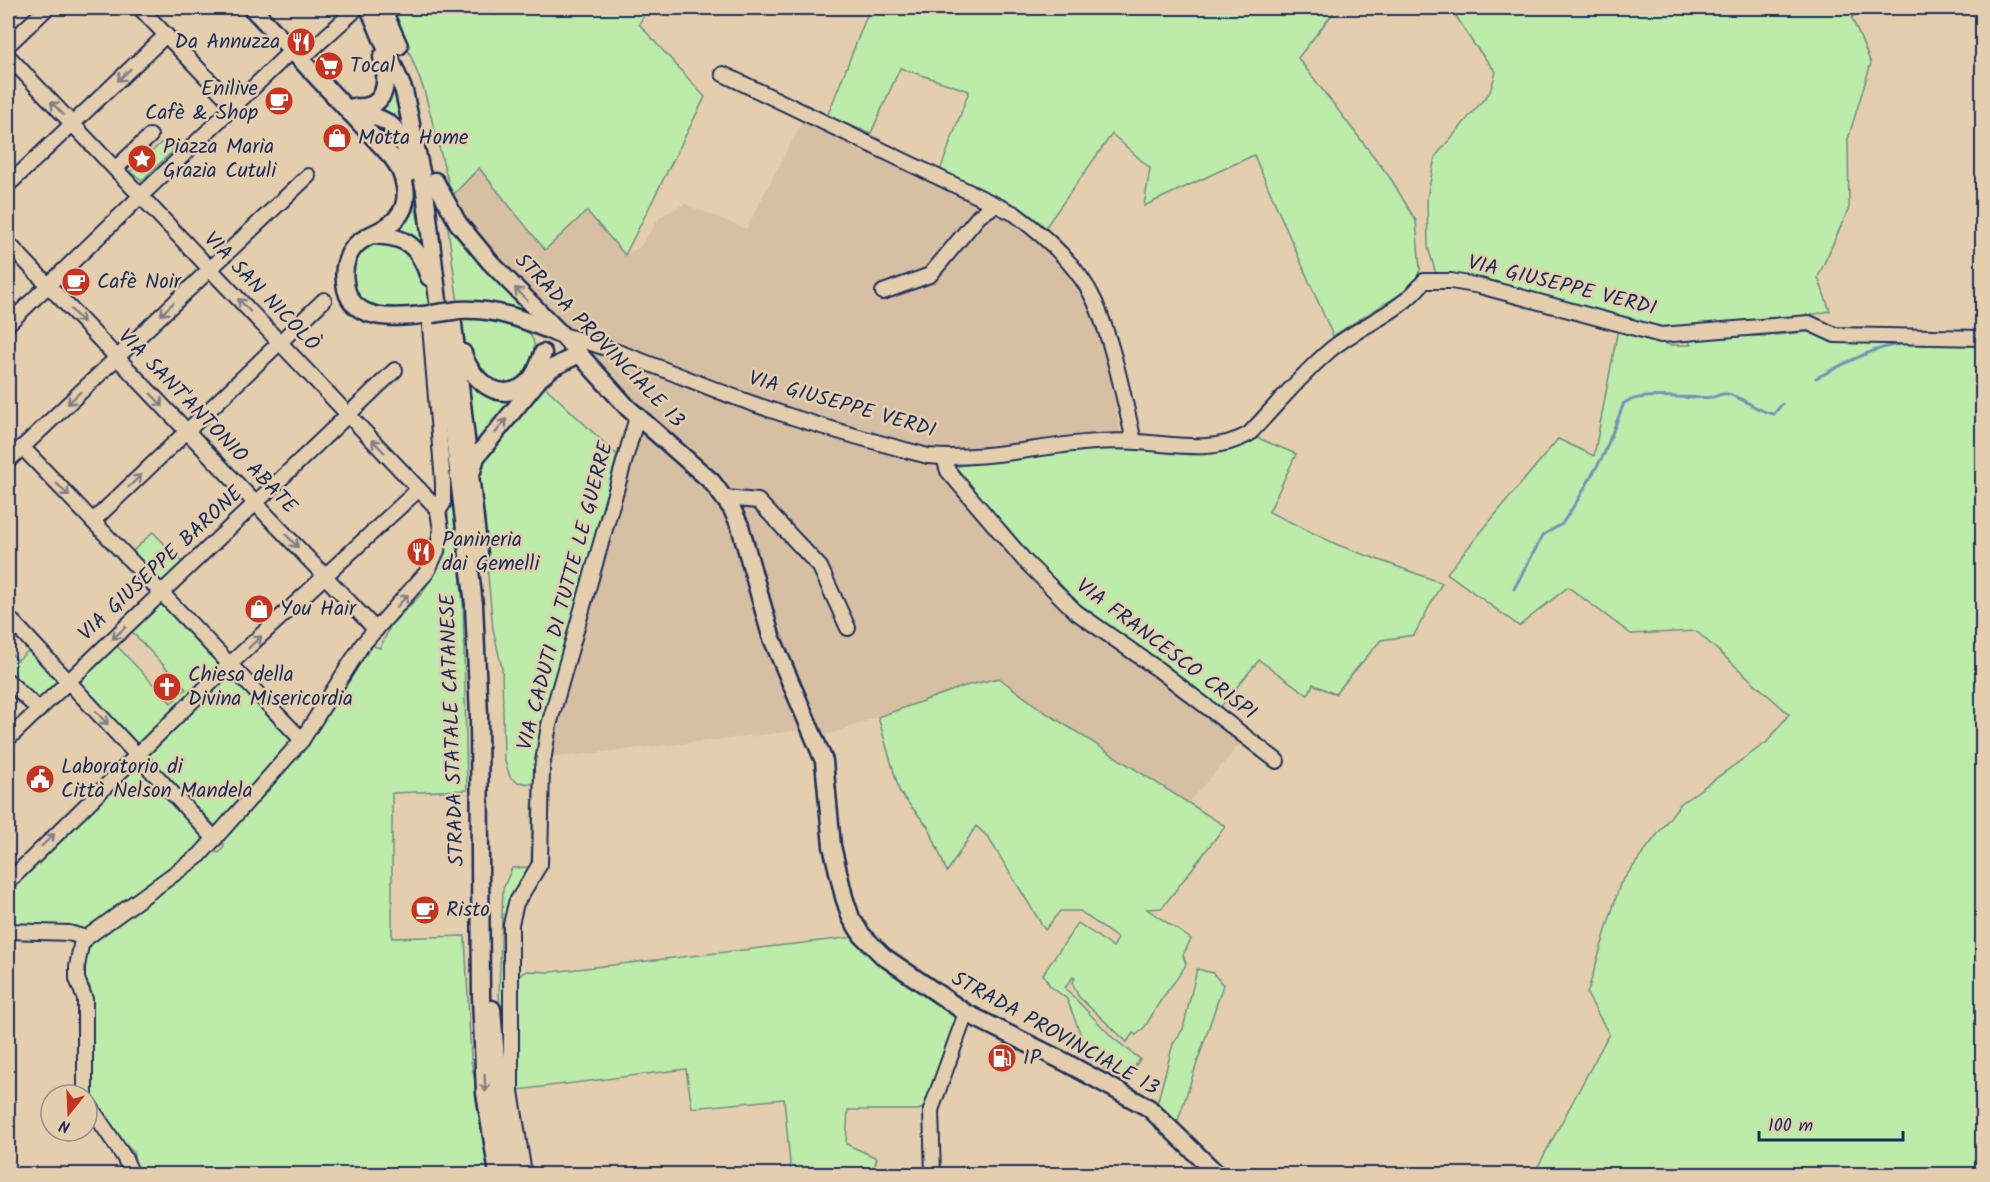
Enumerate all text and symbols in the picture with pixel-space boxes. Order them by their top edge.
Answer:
place label: Da Annuzza [175,26,280,59]
restaurant icon: Da Annuzza [285,26,317,58]
supermarket icon: Tocal [313,50,345,82]
place label: Tocal [350,50,395,83]
one-way arrow [116,68,131,82]
place label: Enilive Cafè & Shop [145,73,259,130]
cafe icon: Enilive Cafè & Shop [263,85,295,117]
one-way arrow [49,100,64,115]
shop icon: Motta Home [321,122,353,154]
place label: Motta Home [358,122,469,155]
place label: Piazza Maria Grazia Cutuli [163,131,277,188]
place icon: Piazza Maria Grazia Cutuli [126,143,158,175]
street label: VIA SAN NICOLÒ [195,224,327,360]
street label: STRADA PROVINCIALE 13 [506,246,692,436]
street label: VIA GIUSEPPE VERDI [1464,247,1660,325]
cafe icon: Cafè Noir [60,266,92,298]
place label: Cafè Noir [97,266,182,299]
one-way arrow [514,286,529,301]
one-way arrow [237,298,251,313]
one-way arrow [160,302,175,317]
one-way arrow [69,308,84,323]
street label: VIA SANT'ANTONIO ABATE [109,322,305,523]
street label: VIA GIUSEPPE VERDI [744,362,940,448]
one-way arrow [67,391,82,405]
one-way arrow [149,393,164,408]
one-way arrow [495,418,508,434]
street label: VIA CADUTI DI TUTTE LE GUERRE [509,437,623,754]
one-way arrow [371,439,386,454]
one-way arrow [127,474,142,488]
street label: VIA GIUSEPPE BARONE [71,478,252,650]
one-way arrow [55,482,70,497]
place label: Panineria dai Gemelli [442,524,540,581]
one-way arrow [284,534,299,549]
restaurant icon: Panineria dai Gemelli [405,536,437,568]
street label: VIA FRANCESCO CRISPI [1068,571,1264,729]
street label: STRADA STATALE CATANESE [432,592,474,867]
shop icon: You Hair [243,593,275,625]
place label: You Hair [280,593,357,626]
one-way arrow [395,594,409,609]
one-way arrow [111,626,126,640]
one-way arrow [247,635,262,649]
place label: Chiesa della Divina Misericordia [188,659,353,716]
church icon: Chiesa della Divina Misericordia [151,671,183,703]
one-way arrow [95,710,109,725]
place label: Laboratorio di Città Nelson Mandela [61,751,253,808]
public building icon: Laboratorio di Città Nelson Mandela [24,763,56,795]
one-way arrow [41,833,56,847]
cafe icon: Risto [409,894,441,926]
place label: Risto [446,894,490,927]
street label: STRADA PROVINCIALE 13 [945,963,1165,1105]
fuel station icon: IP [986,1042,1018,1074]
place label: IP [1023,1042,1042,1075]
one-way arrow [479,1072,490,1092]
north arrow [39,1083,99,1143]
scale bar [1759,1104,1903,1142]
text: N [56,1112,73,1139]
text: 100 m [1768,1112,1813,1141]

